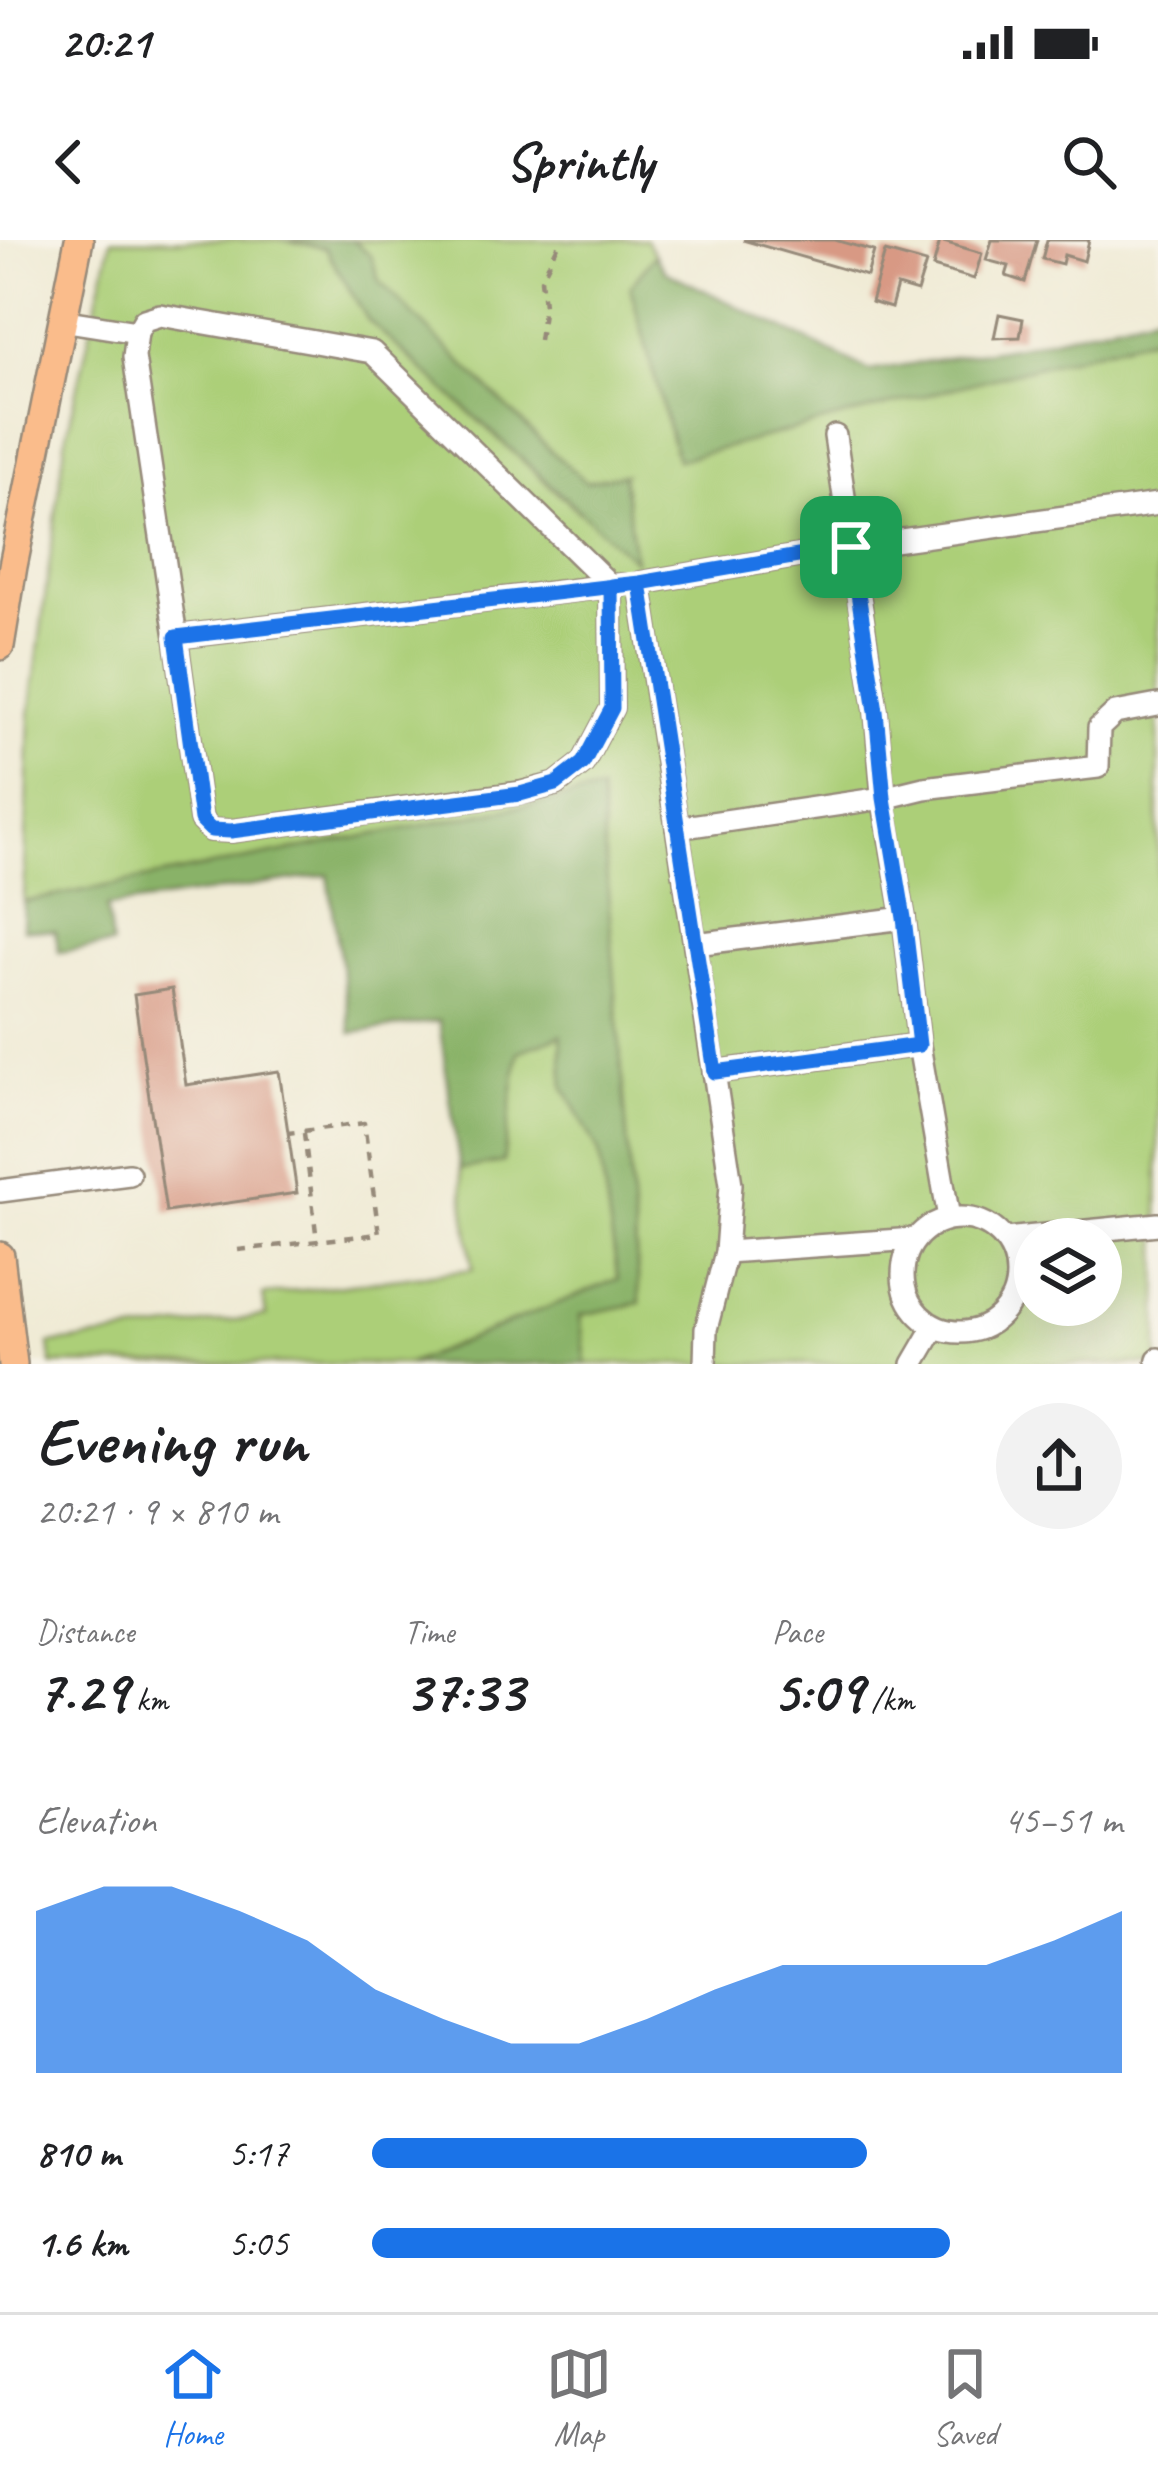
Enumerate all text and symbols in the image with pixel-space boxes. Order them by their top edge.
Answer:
text: 20:21 [60,14,150,71]
text: Sprintly [505,128,653,196]
icon: back [36,129,102,195]
icon: search [1056,129,1122,195]
pin [800,496,902,598]
icon: arrive [818,514,884,580]
map controls [1014,1218,1122,1326]
button: layers [1014,1218,1122,1326]
text: Evening run [36,1400,306,1483]
button: share [996,1403,1122,1529]
text: 20:21 · 9 × 810 m [36,1487,278,1536]
text: Distance [36,1611,134,1653]
text: Time [404,1611,455,1653]
text: Pace [772,1611,823,1653]
text: 7.29 [36,1653,128,1729]
text: 37:33 [404,1653,524,1729]
text: 5:09 [772,1653,863,1729]
text: km [128,1679,168,1721]
text: /km [863,1679,914,1721]
text: Elevation [36,1796,156,1845]
text: 45–51 m [1003,1796,1122,1845]
text: 810 m [36,2129,120,2178]
text: 5:17 [228,2129,288,2178]
text: 1.6 km [36,2219,128,2268]
text: 5:05 [228,2219,288,2268]
tab: Home [160,2341,226,2455]
tab: Map [546,2341,612,2455]
tab: Saved [932,2341,998,2455]

